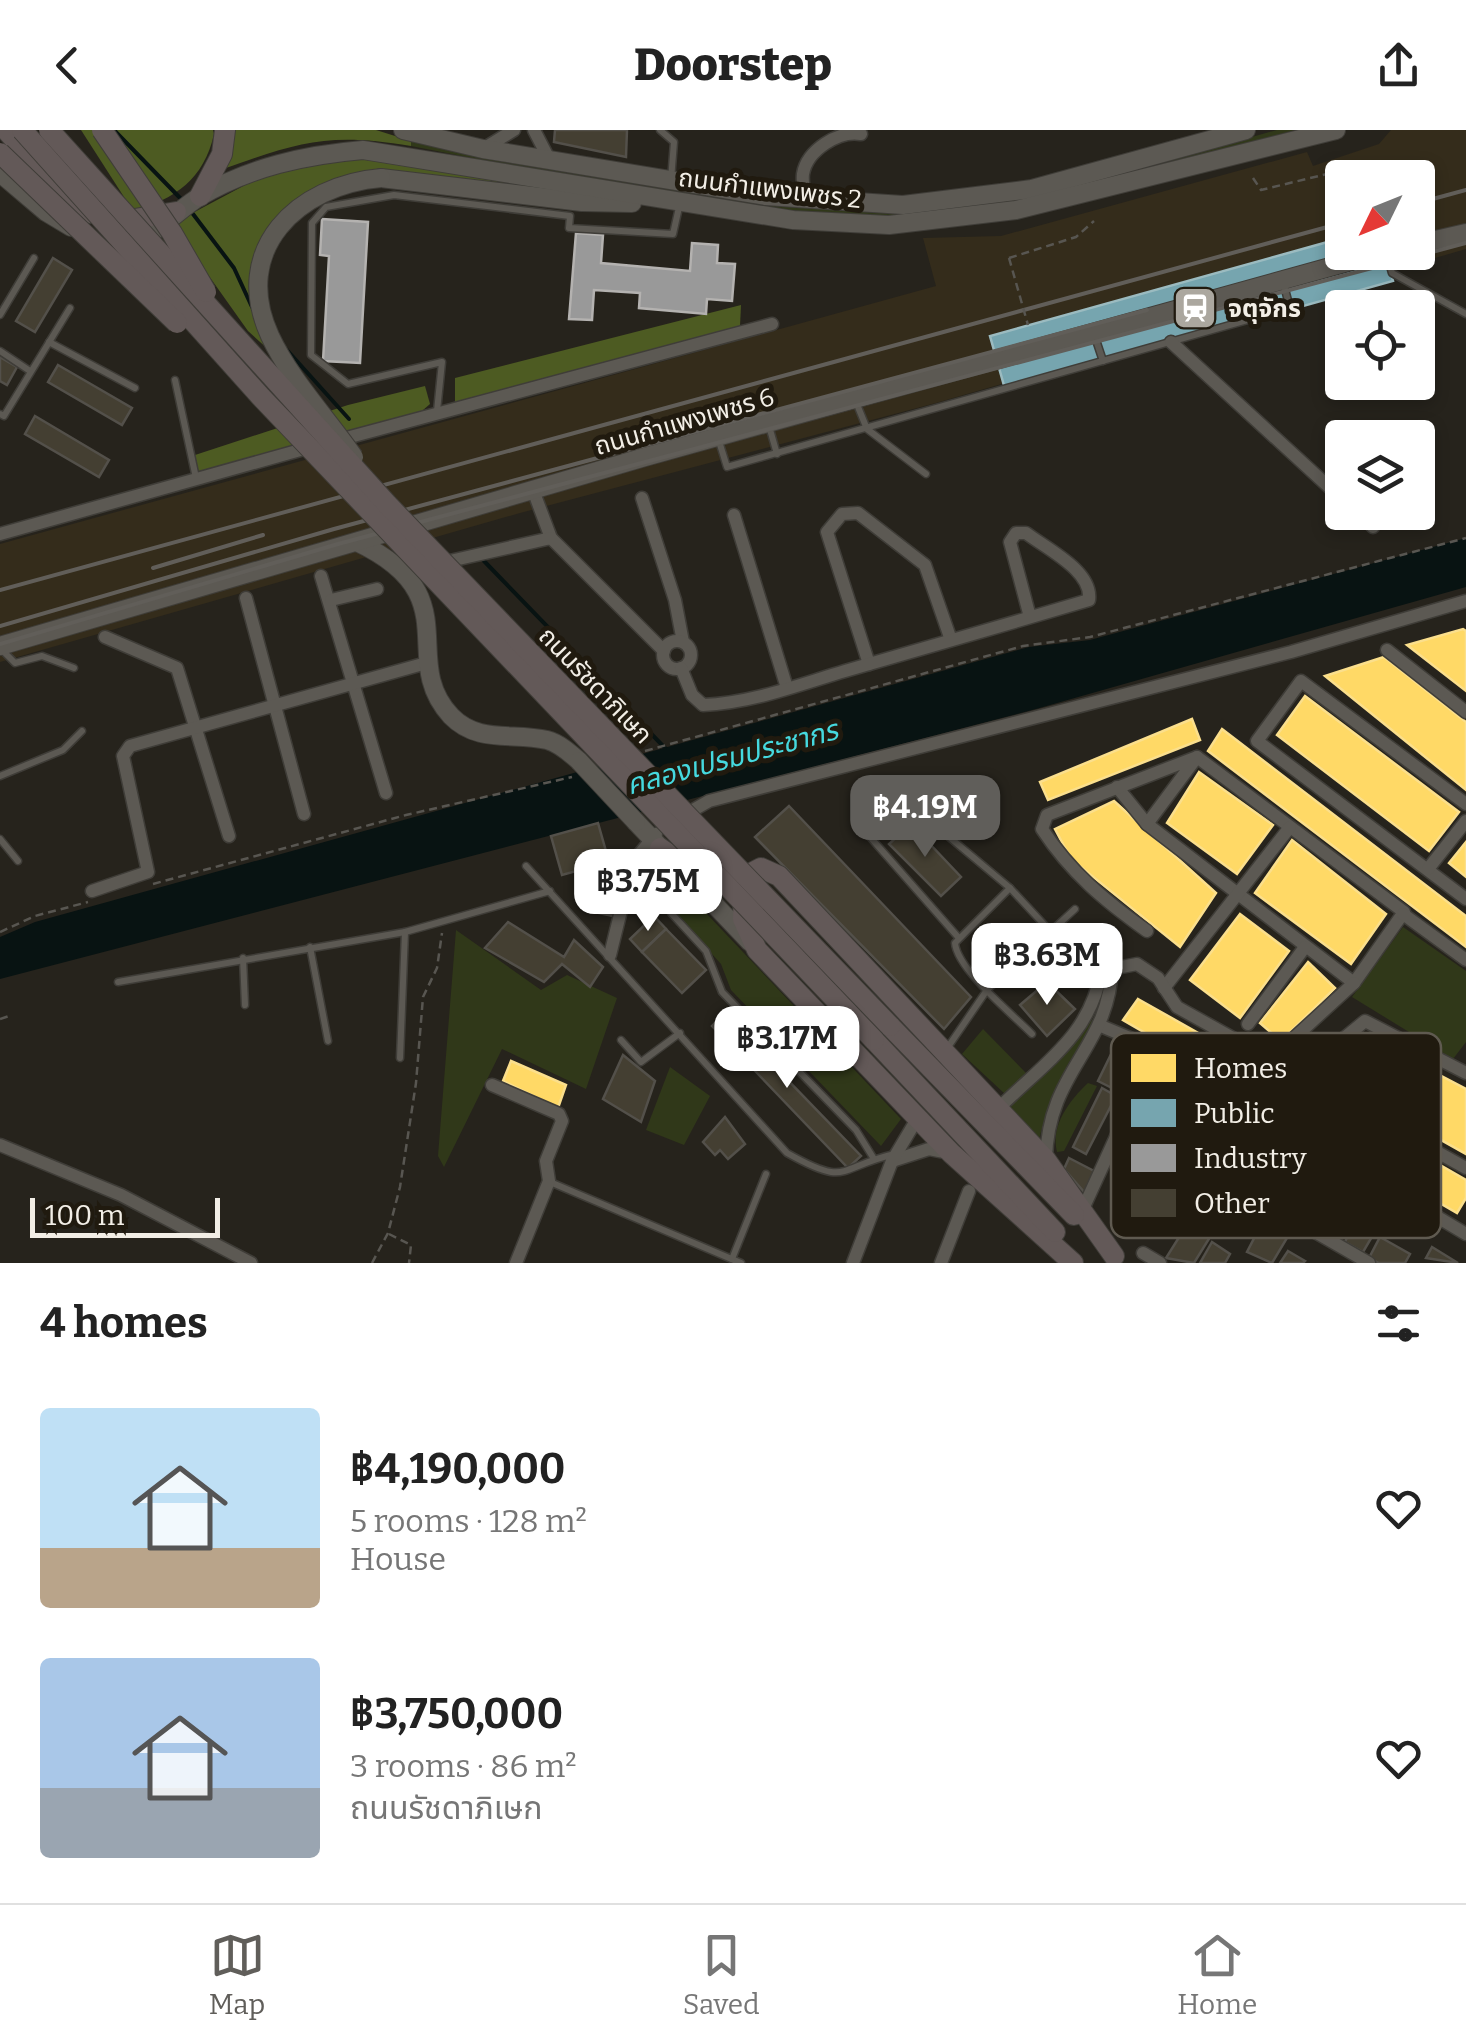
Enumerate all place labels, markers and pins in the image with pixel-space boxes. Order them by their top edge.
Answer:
station icon: จตุจักร [1172,285,1218,331]
place label: จตุจักร [1228,294,1301,324]
pin: ฿4.19M [844,775,1006,860]
pin: ฿3.75M [567,849,729,934]
pin: ฿3.63M [966,923,1128,1008]
pin: ฿3.17M [706,1006,868,1091]

